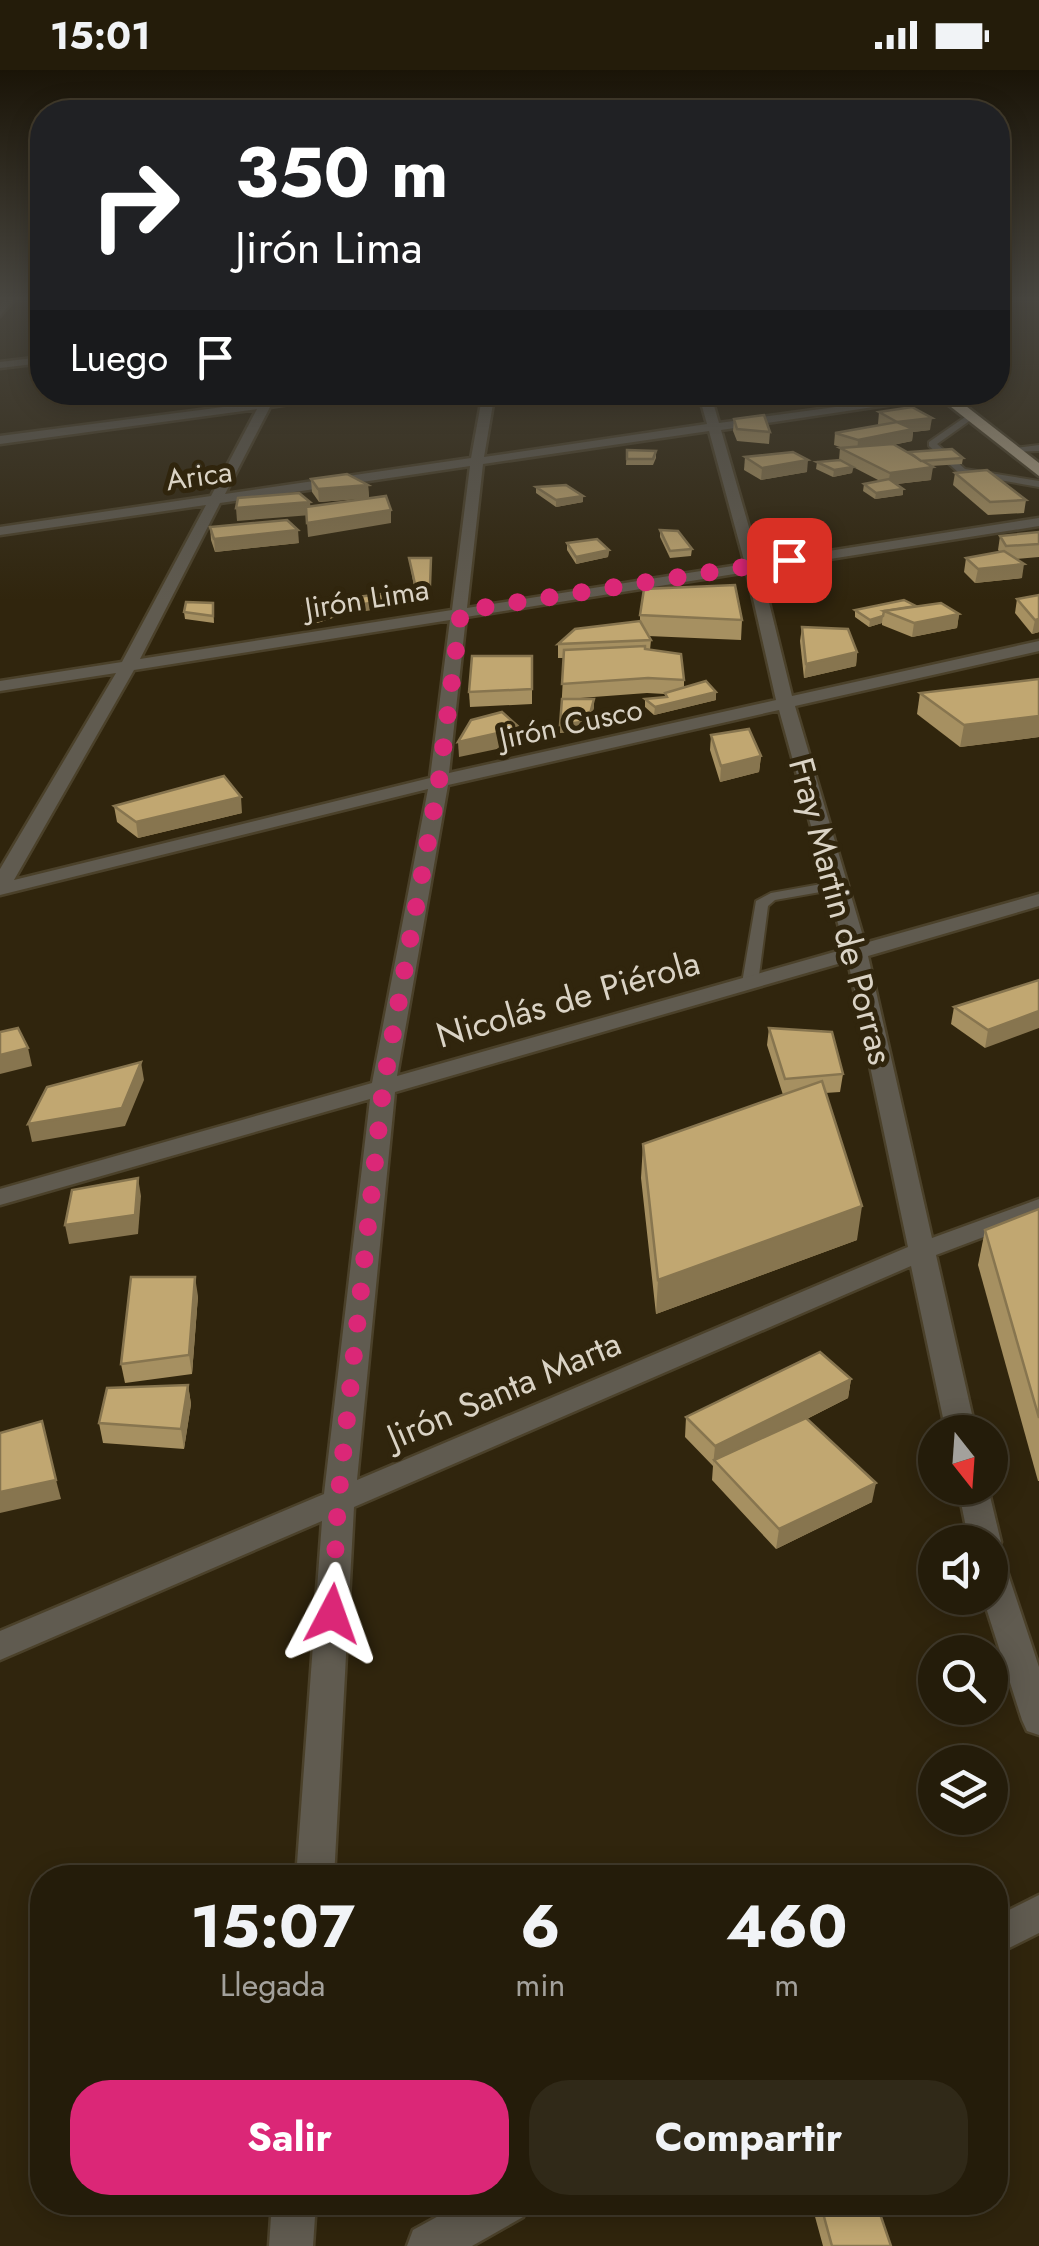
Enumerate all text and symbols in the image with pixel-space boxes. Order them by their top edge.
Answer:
text: 15:01 [50,8,151,63]
text: 350 m [235,122,448,223]
icon: right [70,140,200,270]
text: Jirón Lima [235,215,423,280]
text: Luego [70,330,168,385]
icon: arrive [188,330,243,385]
street label: Arica [163,450,235,501]
pin [747,518,832,603]
icon: arrive [762,533,817,588]
street label: Jirón Lima [298,567,432,630]
street label: Jirón Cusco [492,687,646,760]
street label: Fray Martin de Porras [776,752,906,1070]
street label: Nicolás de Piérola [430,937,706,1061]
street label: Jirón Santa Marta [376,1318,629,1463]
north arrow [918,1415,1008,1505]
map controls [918,1415,1008,1835]
button: sound [918,1525,1008,1615]
position arrow [280,1562,384,1666]
button: search [918,1635,1008,1725]
button: layers [918,1745,1008,1835]
text: 15:07 [190,1883,355,1970]
text: 6 [520,1883,560,1970]
text: 460 [726,1883,848,1970]
text: Llegada [220,1962,325,2008]
text: min [515,1962,565,2008]
text: m [774,1962,799,2008]
button: Salir [70,2080,509,2195]
button: Compartir [529,2080,968,2195]

